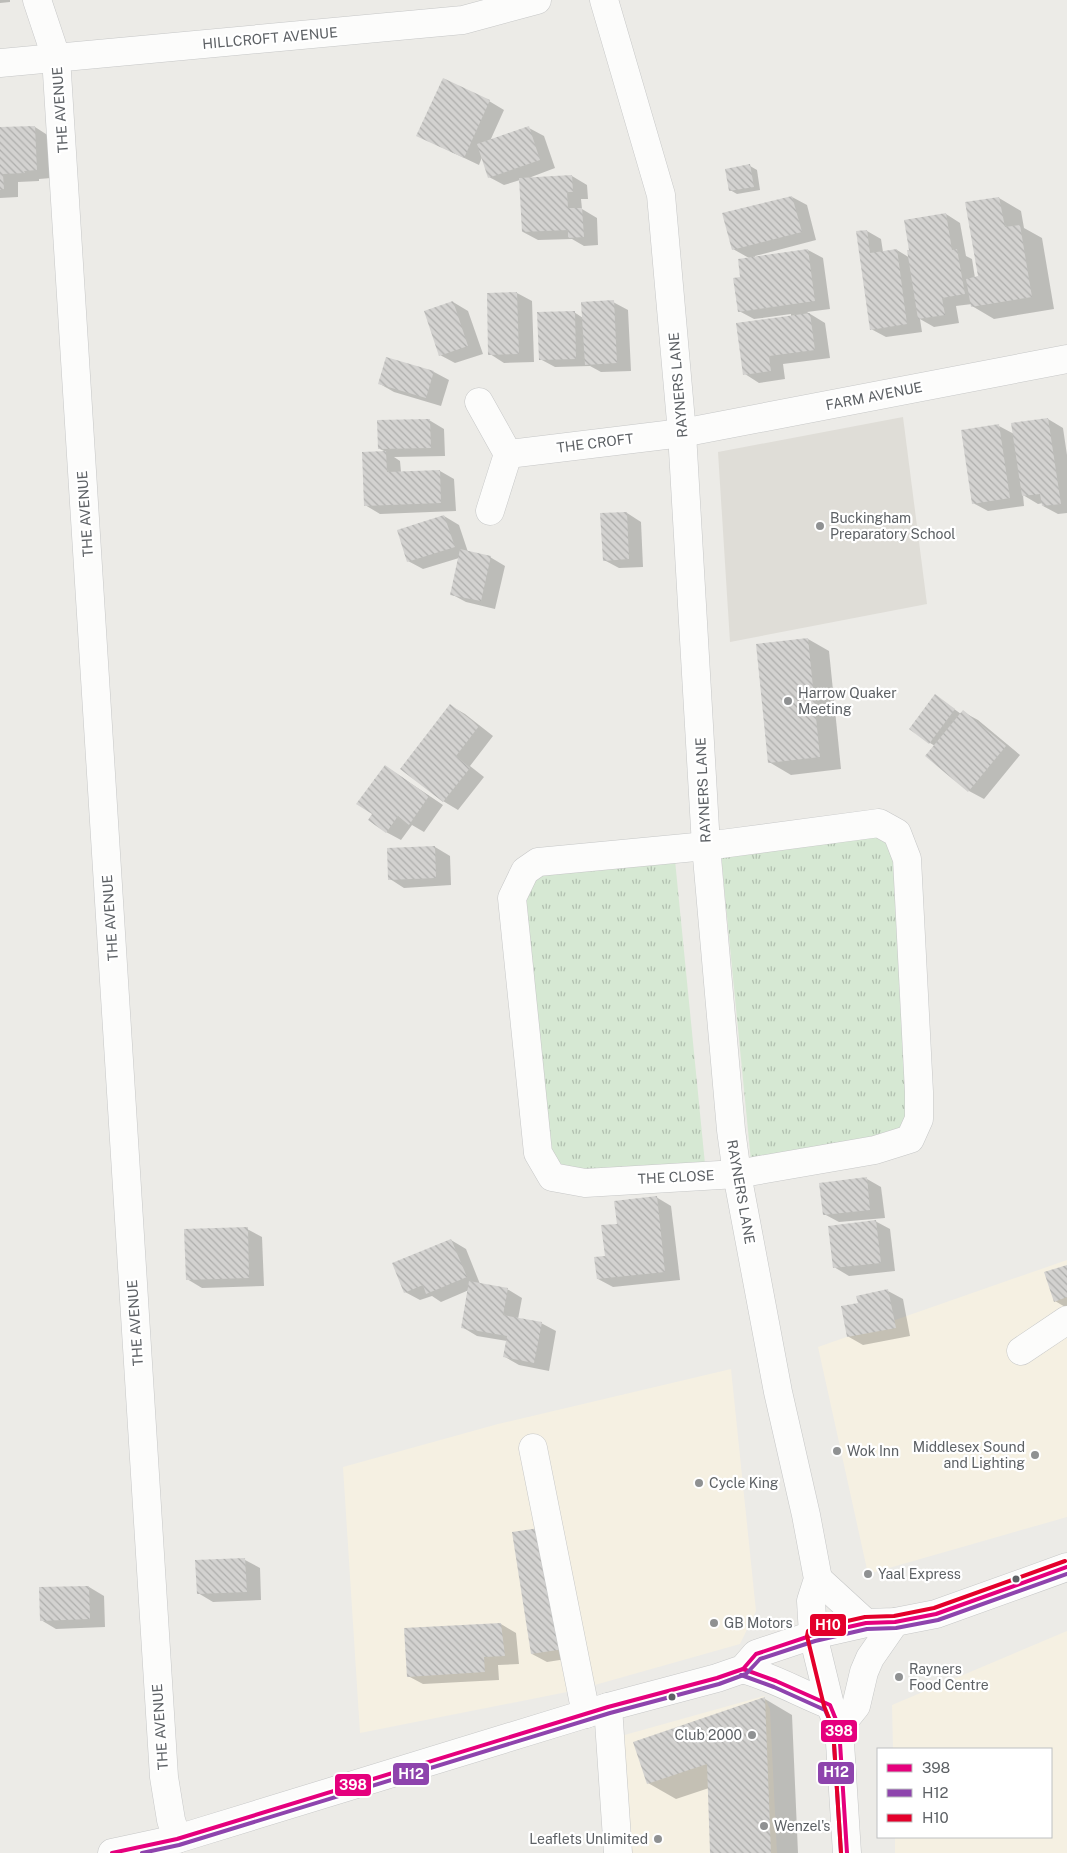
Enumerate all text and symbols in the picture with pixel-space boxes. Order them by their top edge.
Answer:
street label: HILLCROFT AVENUE [202,24,338,52]
street label: THE AVENUE [49,66,71,154]
street label: RAYNERS LANE [665,332,691,438]
street label: FARM AVENUE [824,379,924,413]
street label: THE CROFT [556,430,634,456]
street label: THE AVENUE [74,470,96,558]
place label: Buckingham Preparatory School [830,510,956,542]
marker: Buckingham Preparatory School [814,520,826,532]
place label: Harrow Quaker Meeting [798,685,897,717]
marker: Harrow Quaker Meeting [782,695,794,707]
street label: RAYNERS LANE [692,737,714,843]
street label: THE AVENUE [99,874,121,962]
street label: RAYNERS LANE [724,1139,758,1245]
street label: THE CLOSE [637,1167,715,1187]
street label: THE AVENUE [124,1279,146,1367]
place label: Middlesex Sound and Lighting [913,1439,1025,1471]
place label: Wok Inn [847,1443,899,1459]
marker: Wok Inn [831,1445,843,1457]
marker: Middlesex Sound and Lighting [1029,1449,1041,1461]
place label: Cycle King [709,1475,779,1491]
marker: Cycle King [693,1477,705,1489]
place label: Yaal Express [878,1566,961,1582]
marker: Yaal Express [862,1568,874,1580]
unlabelled marker [1011,1574,1021,1584]
line badge: H10 [809,1613,847,1637]
place label: GB Motors [724,1615,793,1631]
marker: GB Motors [708,1617,720,1629]
text: H10 [815,1617,841,1633]
place label: Rayners Food Centre [909,1661,989,1693]
marker: Rayners Food Centre [893,1671,905,1683]
street label: THE AVENUE [149,1683,171,1771]
unlabelled marker [667,1692,677,1702]
line badge: 398 [820,1719,858,1743]
text: 398 [825,1723,853,1739]
place label: Club 2000 [675,1727,742,1743]
marker: Club 2000 [746,1729,758,1741]
legend [877,1748,1052,1838]
text: 398 [922,1759,950,1776]
line badge: H12 [817,1761,855,1785]
line badge: H12 [392,1762,430,1786]
text: H12 [823,1764,849,1780]
text: H12 [398,1766,424,1782]
line badge: 398 [334,1773,372,1797]
text: 398 [339,1777,367,1793]
text: H12 [922,1784,949,1801]
text: H10 [922,1809,949,1826]
place label: Wenzel's [774,1818,830,1834]
marker: Wenzel's [758,1820,770,1832]
place label: Leaflets Unlimited [529,1831,648,1847]
marker: Leaflets Unlimited [652,1833,664,1845]

